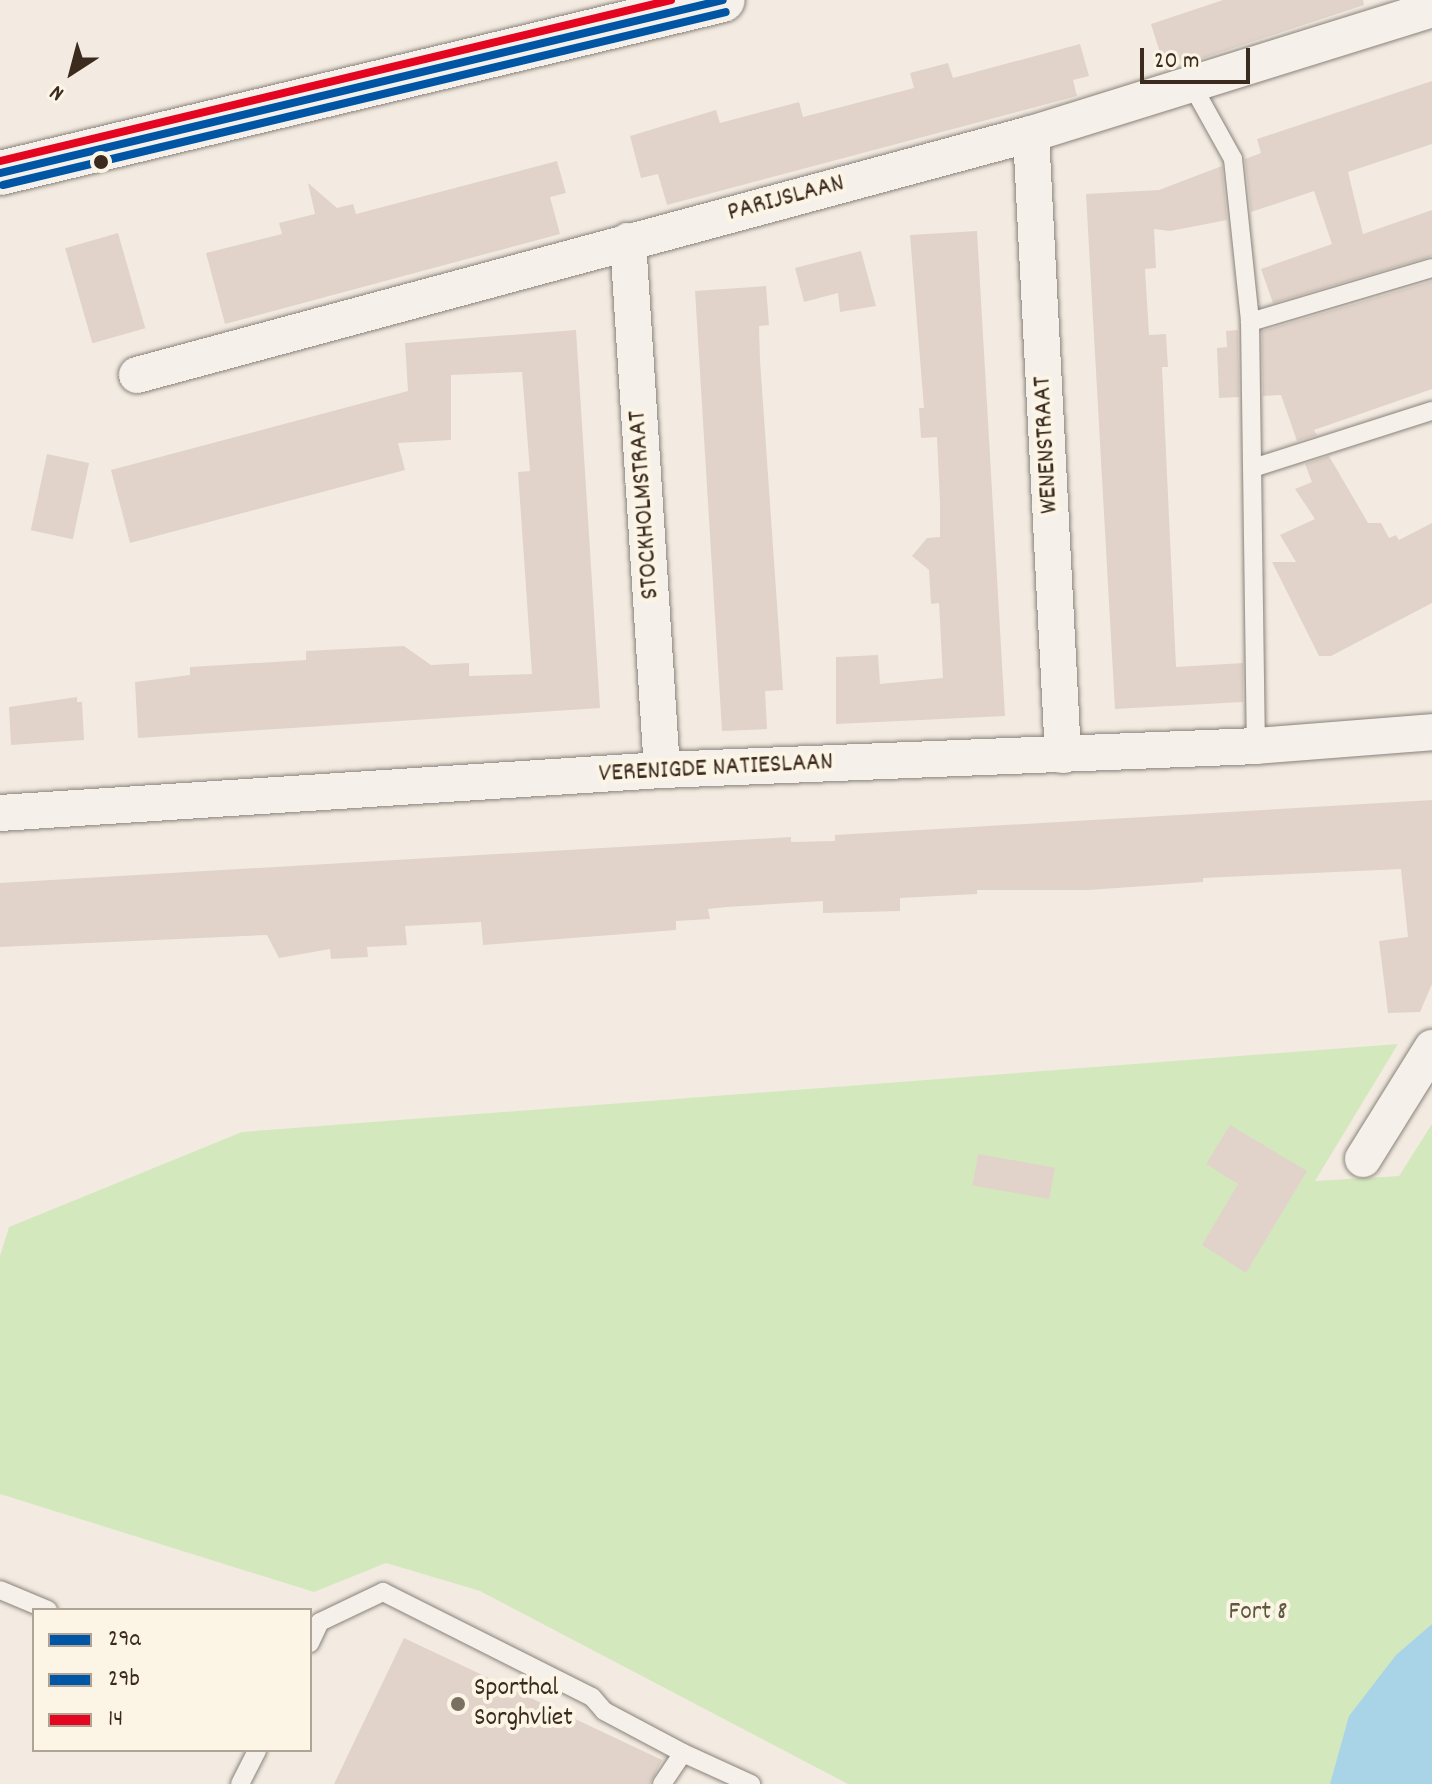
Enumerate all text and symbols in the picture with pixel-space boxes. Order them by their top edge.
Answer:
north arrow [32,32,112,112]
scale bar [1144,32,1254,82]
text: 20 m [1154,45,1200,79]
text: N [44,76,71,108]
unlabelled marker [93,154,109,170]
street label: PARIJSLAAN [724,168,848,230]
street label: WENENSTRAAT [1028,376,1066,514]
street label: STOCKHOLMSTRAAT [623,410,667,600]
street label: VERENIGDE NATIESLAAN [598,747,834,791]
park label: Fort 8 [1229,1597,1287,1629]
legend [32,1608,312,1752]
text: 29a [108,1623,141,1657]
text: 29b [108,1663,140,1697]
place label: Sporthal Sorghvliet [474,1673,573,1734]
marker: Sporthal Sorghvliet [449,1695,467,1713]
text: 14 [108,1703,123,1737]

